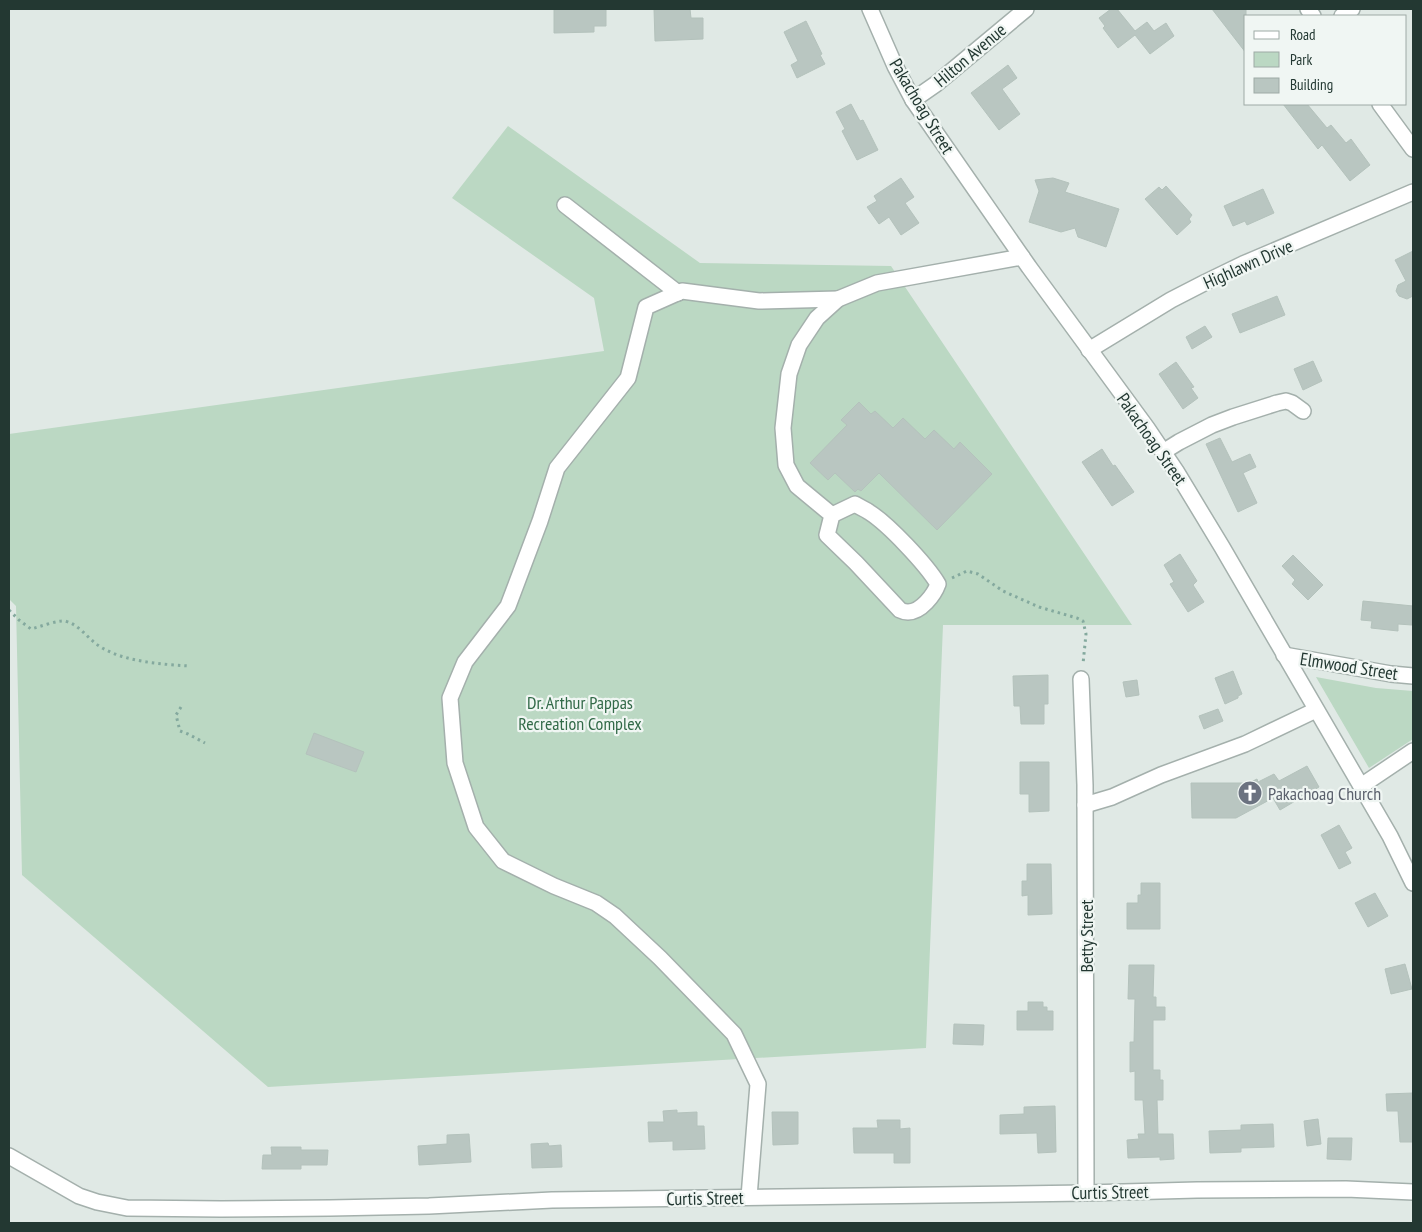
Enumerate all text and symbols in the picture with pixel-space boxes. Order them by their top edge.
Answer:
legend [1244,15,1407,105]
street label: Hilton Avenue [929,18,1011,92]
text: Road [1290,25,1316,44]
text: Park [1290,50,1312,69]
street label: Pakachoag Street [885,54,959,158]
text: Building [1290,75,1333,94]
street label: Highlawn Drive [1200,234,1296,294]
street label: Pakachoag Street [1112,389,1192,490]
street label: Elmwood Street [1299,647,1399,685]
park label: Dr. Arthur Pappas Recreation Complex [518,691,642,735]
church icon: Pakachoag Church [1237,780,1263,806]
place label: Pakachoag Church [1268,782,1381,805]
street label: Betty Street [1075,899,1098,973]
street label: Curtis Street [1071,1180,1149,1204]
street label: Curtis Street [666,1186,744,1210]

